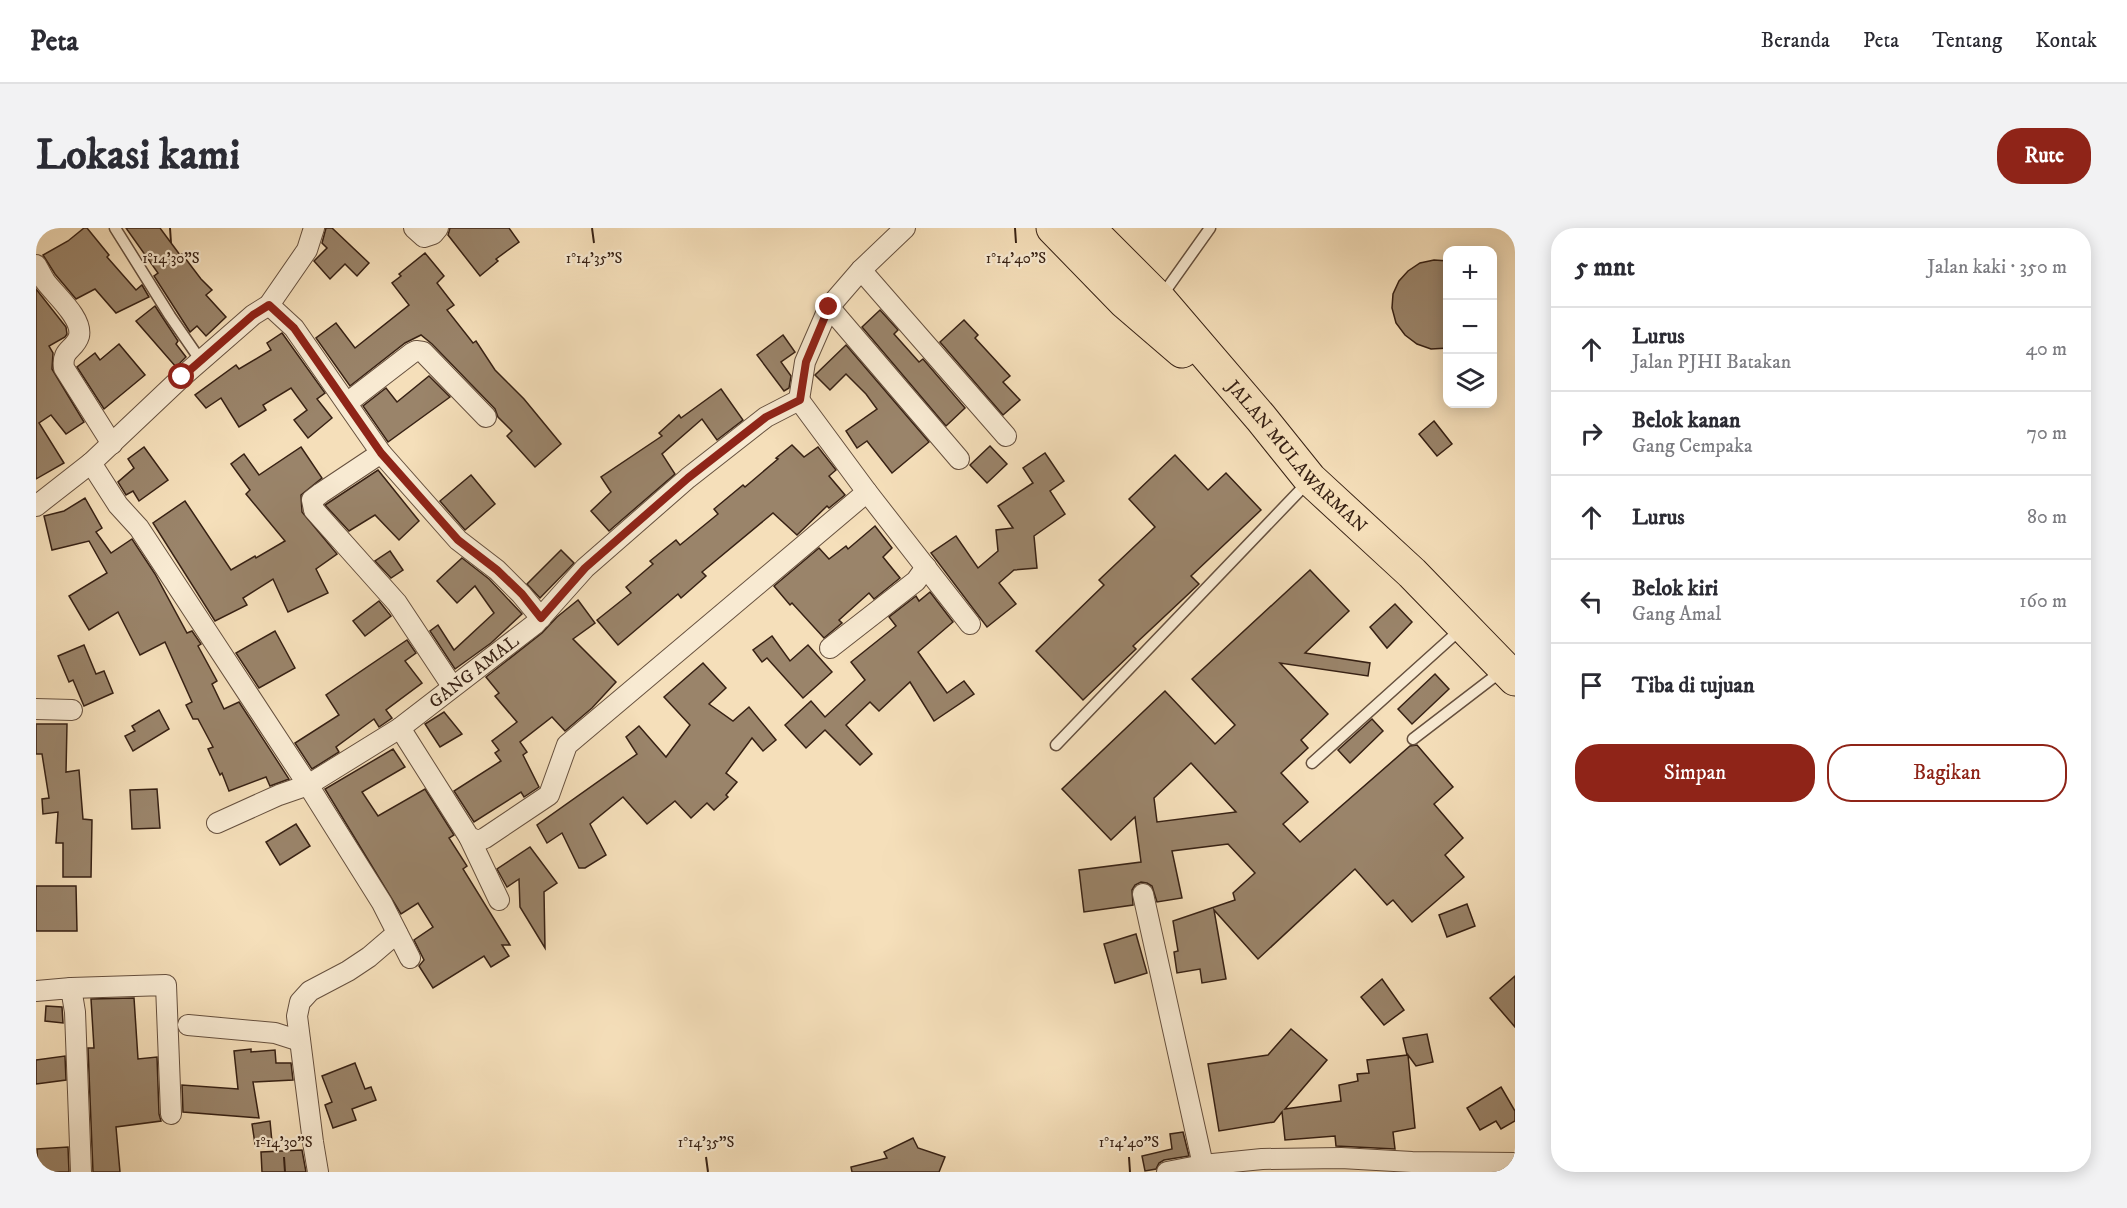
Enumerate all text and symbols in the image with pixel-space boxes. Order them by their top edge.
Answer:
text: Peta [30,24,78,59]
text: Beranda [1761,28,1830,54]
text: Peta [1863,28,1899,54]
text: Tentang [1932,28,2002,54]
text: Kontak [2035,28,2097,54]
button: Rute [1997,128,2091,184]
text: Lokasi kami [36,130,240,182]
map controls [1443,246,1497,408]
button: + [1443,246,1497,300]
text: 1°14'30"S [142,249,200,268]
text: 1°14'35"S [566,249,622,268]
text: 1°14'40"S [986,249,1046,268]
text: 5 mnt [1575,251,1635,284]
text: Jalan kaki · 350 m [1927,255,2067,280]
route end [815,293,841,319]
button: − [1443,300,1497,354]
text: Lurus [1632,323,1685,350]
icon: ahead [1575,333,1608,366]
text: 40 m [2025,337,2067,362]
text: Jalan PJHI Batakan [1632,350,1791,375]
button: layers [1443,354,1497,408]
route start [168,363,194,389]
street label: JALAN MULAWARMAN [1220,375,1371,538]
text: Belok kanan [1632,407,1740,434]
icon: right [1575,417,1608,450]
text: 70 m [2026,421,2067,446]
text: Gang Cempaka [1632,434,1753,459]
icon: ahead [1575,501,1608,534]
text: Lurus [1632,504,1685,531]
text: 80 m [2027,505,2067,530]
text: Belok kiri [1632,575,1718,602]
icon: left [1575,585,1608,618]
text: 160 m [2019,589,2067,614]
text: Gang Amal [1632,602,1721,627]
street label: GANG AMAL [425,630,524,714]
icon: arrive [1575,669,1608,702]
text: Tiba di tujuan [1632,672,1754,699]
button: Simpan [1575,744,1815,802]
button: Bagikan [1827,744,2067,802]
text: 1°14'30"S [255,1133,313,1152]
text: 1°14'35"S [678,1133,734,1152]
text: 1°14'40"S [1099,1133,1159,1152]

